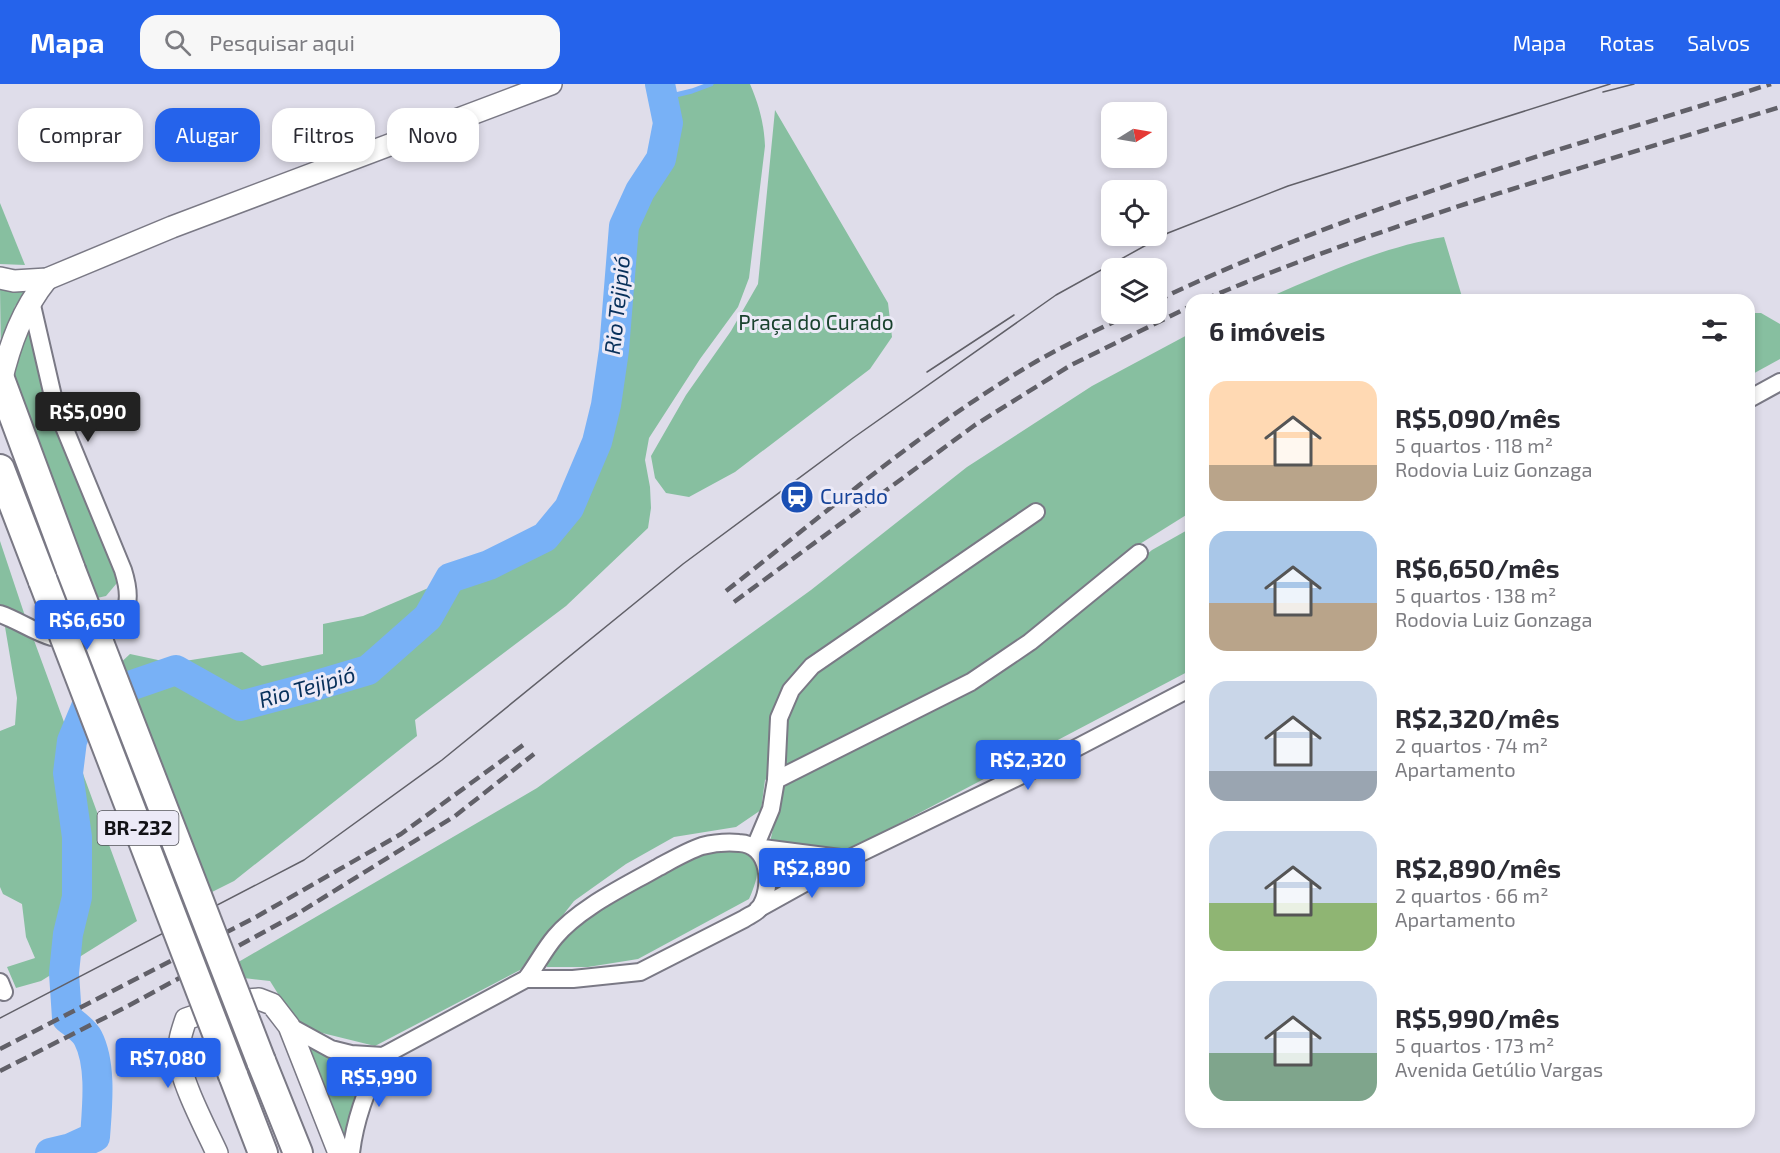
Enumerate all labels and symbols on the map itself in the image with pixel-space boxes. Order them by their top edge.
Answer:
north arrow [1101,102,1167,168]
water label: Rio Tejipió [598,254,635,356]
park label: Praça do Curado [738,309,894,336]
pin: R$5,090 [33,392,143,443]
station icon: Curado [779,479,815,515]
place label: Curado [820,483,888,508]
pin: R$6,650 [32,600,142,651]
water label: Rio Tejipió [255,660,358,713]
pin: R$2,320 [973,740,1083,791]
road number: BR-232 [98,811,178,845]
pin: R$2,890 [757,848,867,899]
pin: R$7,080 [113,1038,223,1089]
pin: R$5,990 [324,1057,434,1108]

